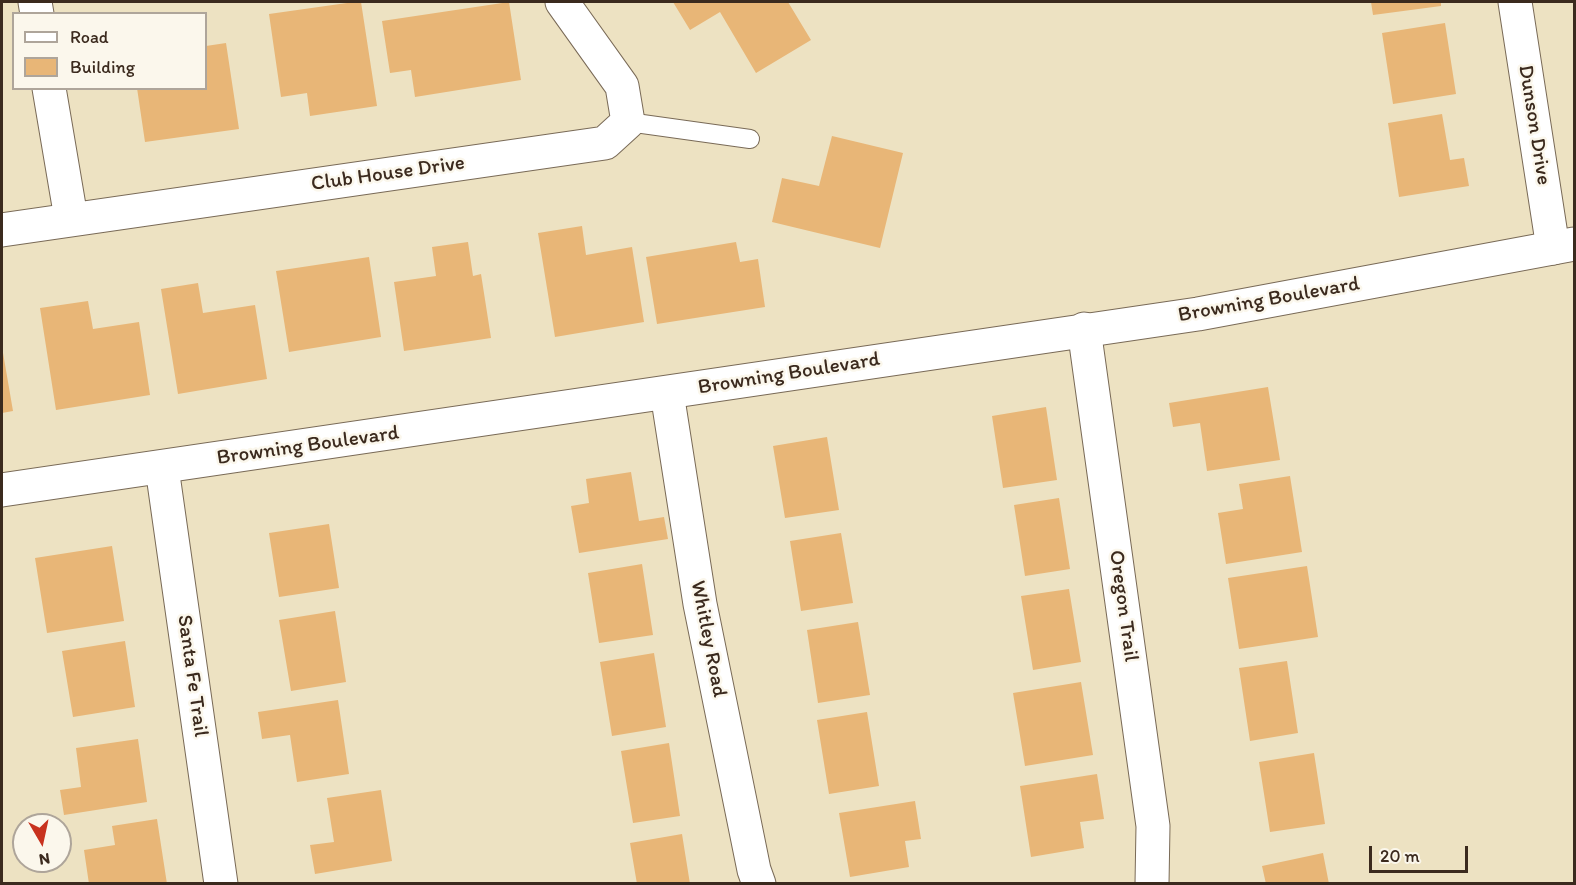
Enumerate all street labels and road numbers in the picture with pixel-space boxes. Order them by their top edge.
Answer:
street label: Dunson Drive [1512,63,1556,187]
street label: Club House Drive [310,151,466,197]
street label: Browning Boulevard [1176,272,1362,328]
street label: Browning Boulevard [696,347,882,401]
street label: Browning Boulevard [215,421,401,471]
street label: Oregon Trail [1103,549,1143,663]
street label: Whitley Road [684,579,732,699]
street label: Santa Fe Trail [171,613,213,739]

